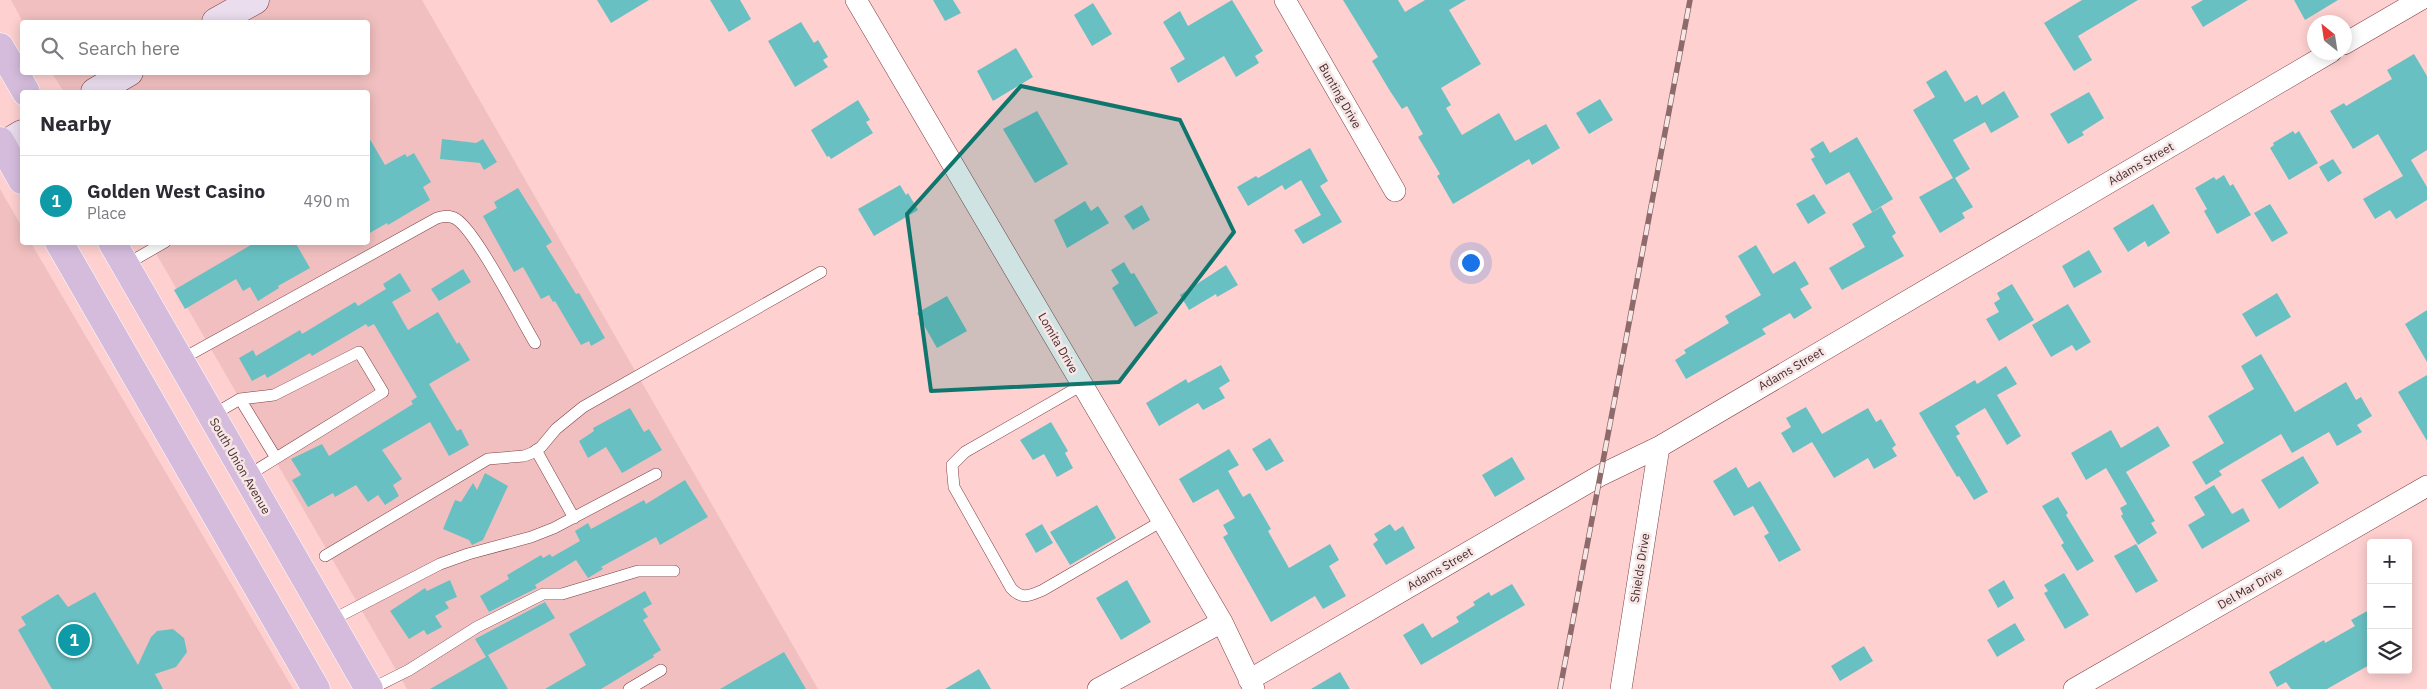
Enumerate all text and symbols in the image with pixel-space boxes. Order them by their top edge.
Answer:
north arrow [2307,15,2352,60]
search box [20,20,370,75]
icon: search [38,34,66,62]
text: Search here [78,36,180,60]
street label: Bunting Drive [1316,61,1365,131]
text: Nearby [40,109,111,137]
street label: Adams Street [2105,139,2176,188]
text: Golden West Casino [87,179,265,203]
text: 1 [51,191,61,211]
text: 490 m [303,191,350,211]
text: Place [87,203,126,223]
your location [1458,250,1484,276]
street label: Lomita Drive [1035,310,1082,376]
street label: Adams Street [1755,344,1826,393]
street label: South Union Avenue [207,415,274,517]
street label: Shields Drive [1627,532,1652,604]
map controls [2367,539,2412,674]
button: + [2367,539,2412,584]
street label: Adams Street [1404,544,1475,593]
street label: Del Mar Drive [2215,563,2285,612]
button: − [2367,584,2412,629]
pin: 1 [58,621,90,659]
button: layers [2367,629,2412,674]

